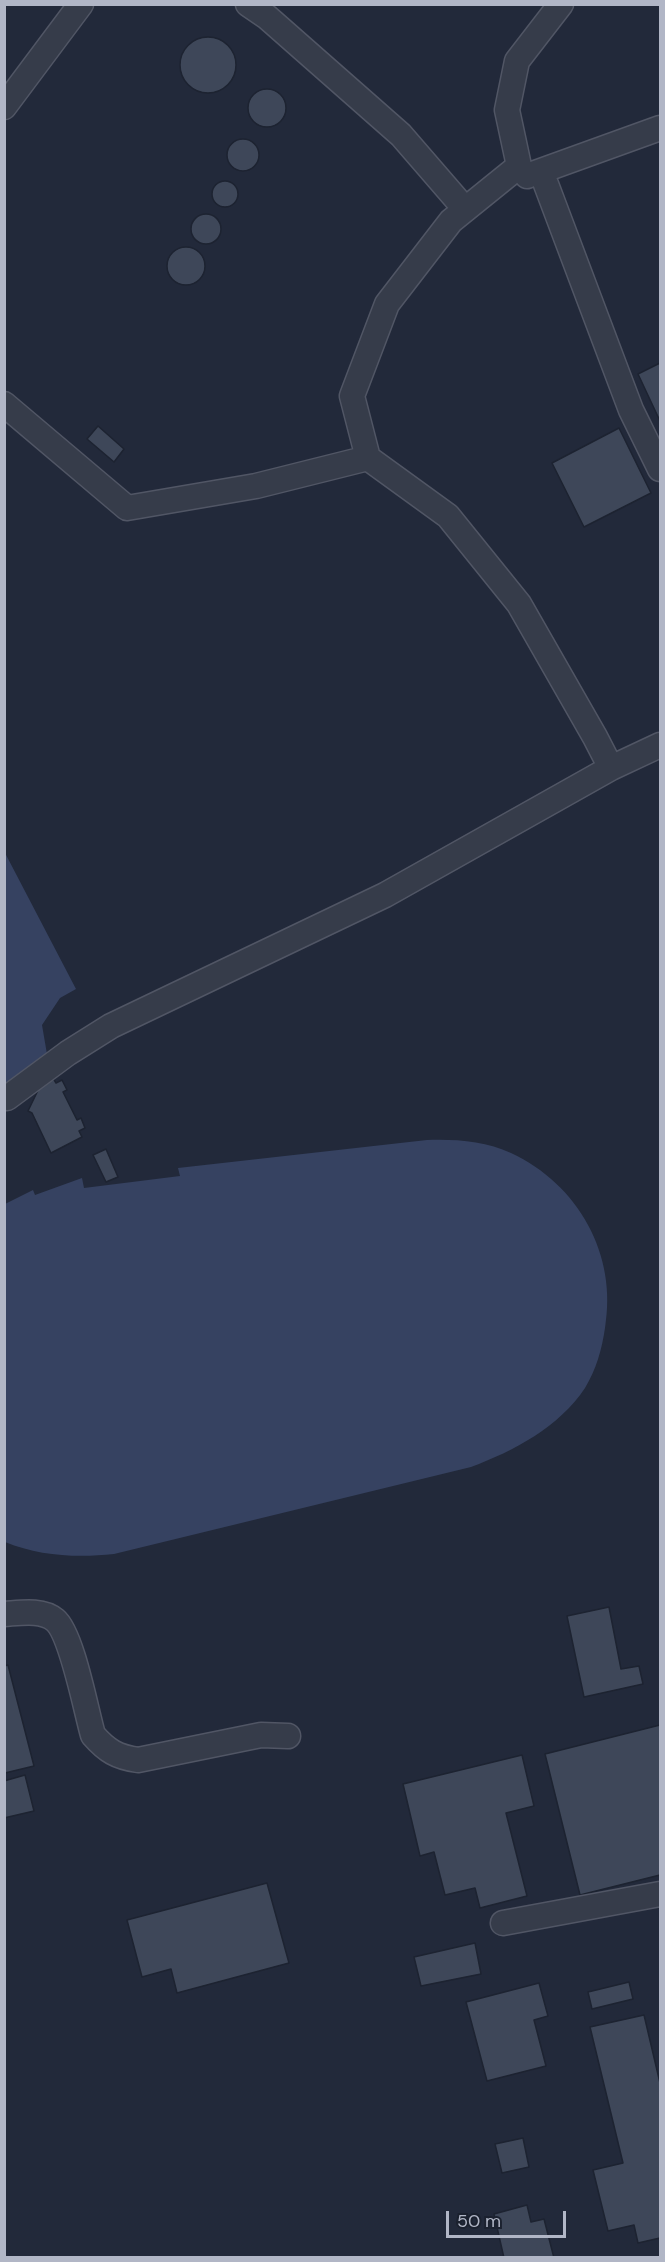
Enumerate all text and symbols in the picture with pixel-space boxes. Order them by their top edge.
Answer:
scale bar [449,2199,569,2237]
text: 50 m [457,2209,501,2233]

